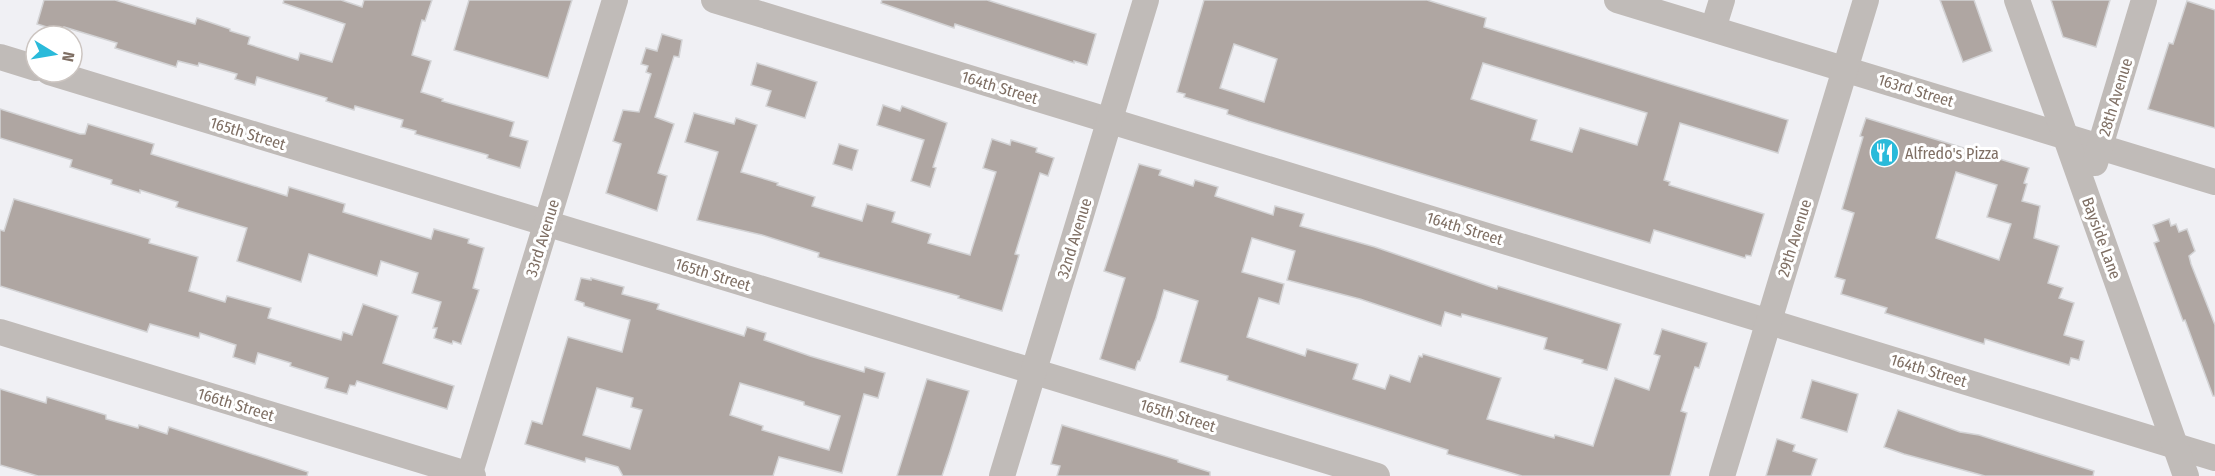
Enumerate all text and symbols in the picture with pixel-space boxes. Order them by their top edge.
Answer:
north arrow [24,24,84,84]
text: N [58,50,78,63]
street label: 28th Avenue [2095,56,2136,138]
street label: 164th Street [959,67,1041,108]
street label: 163rd Street [1876,70,1957,111]
street label: 165th Street [208,113,289,154]
restaurant icon: Alfredo's Pizza [1868,137,1900,169]
place label: Alfredo's Pizza [1905,144,1999,163]
street label: Bayside Lane [2078,195,2125,282]
street label: 32nd Avenue [1053,196,1096,281]
street label: 33rd Avenue [522,197,563,279]
street label: 29th Avenue [1774,197,1815,279]
street label: 164th Street [1424,208,1506,249]
street label: 165th Street [673,254,754,295]
street label: 164th Street [1888,350,1970,391]
street label: 166th Street [195,384,277,425]
street label: 165th Street [1138,395,1219,436]

